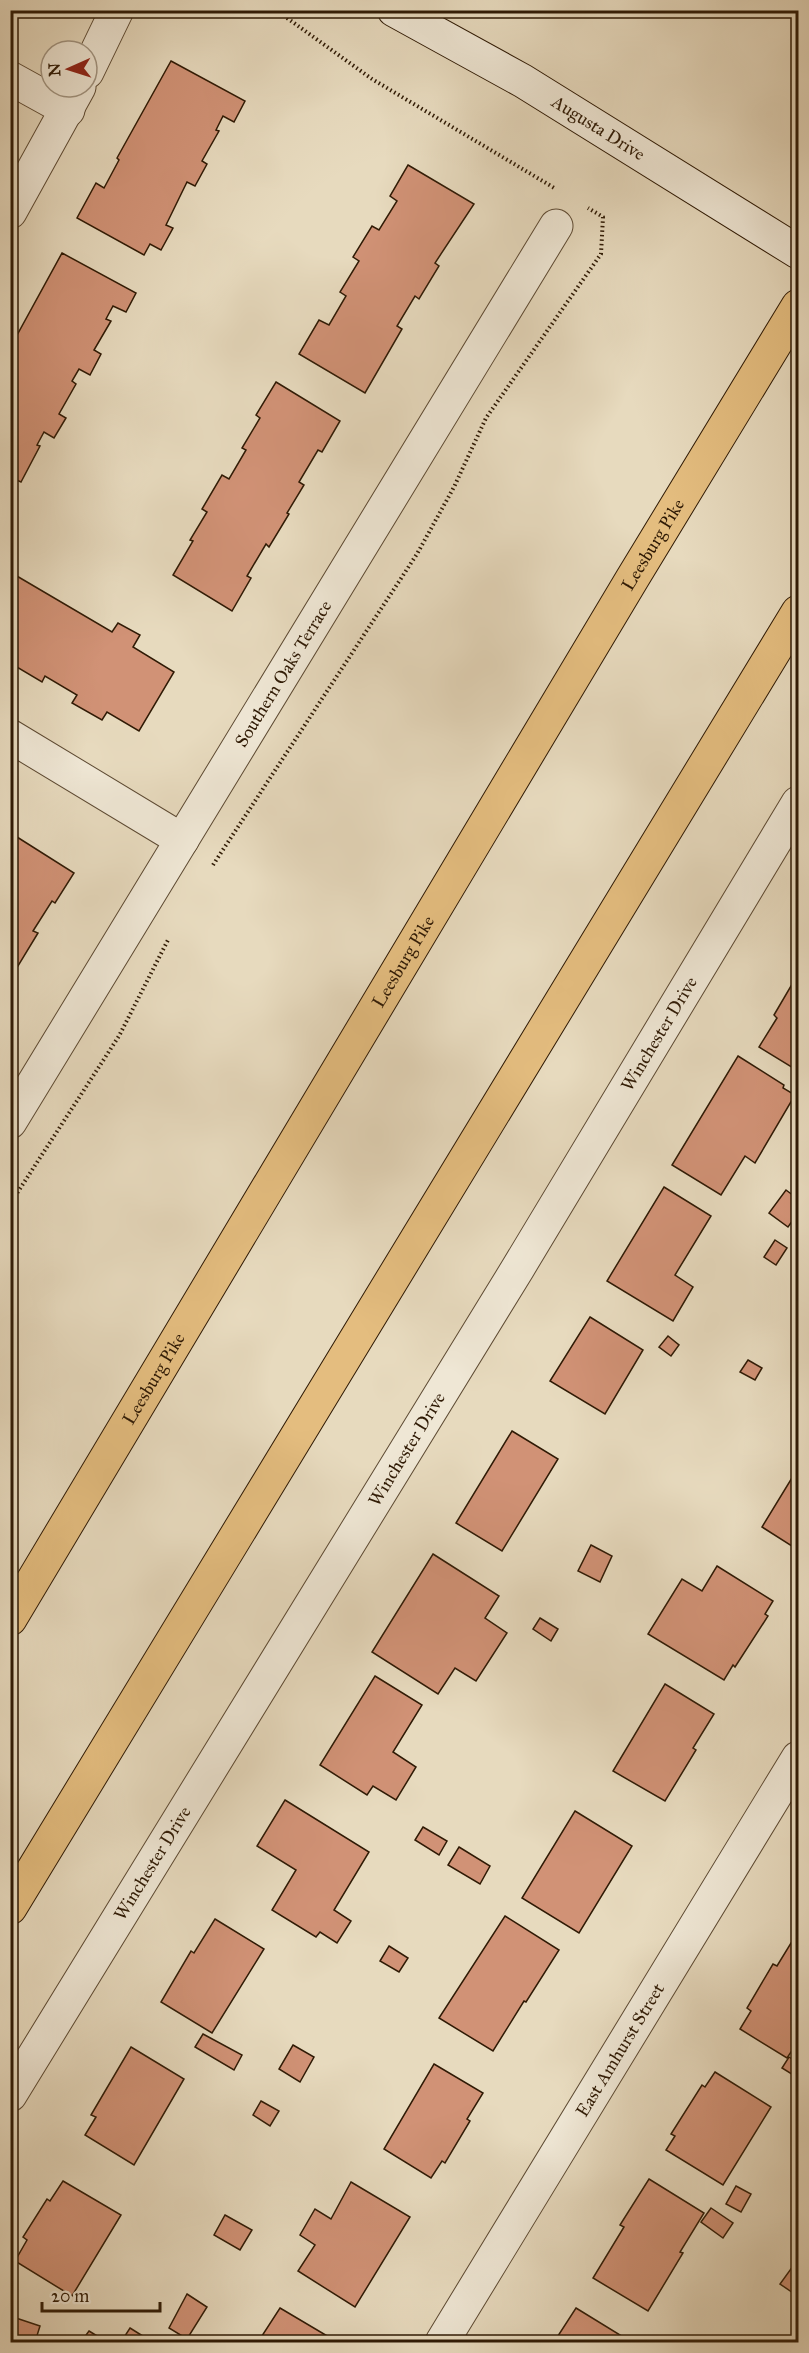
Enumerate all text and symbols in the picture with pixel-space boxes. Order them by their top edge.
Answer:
north arrow [39,39,99,99]
text: N [45,62,64,77]
street label: Augusta Drive [547,90,649,165]
street label: Leesburg Pike [617,495,689,594]
street label: Southern Oaks Terrace [230,596,336,751]
street label: Leesburg Pike [367,912,439,1012]
street label: Winchester Drive [616,973,702,1095]
street label: Leesburg Pike [118,1329,190,1429]
street label: Winchester Drive [363,1388,450,1510]
street label: Winchester Drive [109,1802,196,1924]
street label: East Amhurst Street [571,1979,669,2121]
scale bar [42,2275,160,2313]
text: 20 m [51,2285,89,2307]

